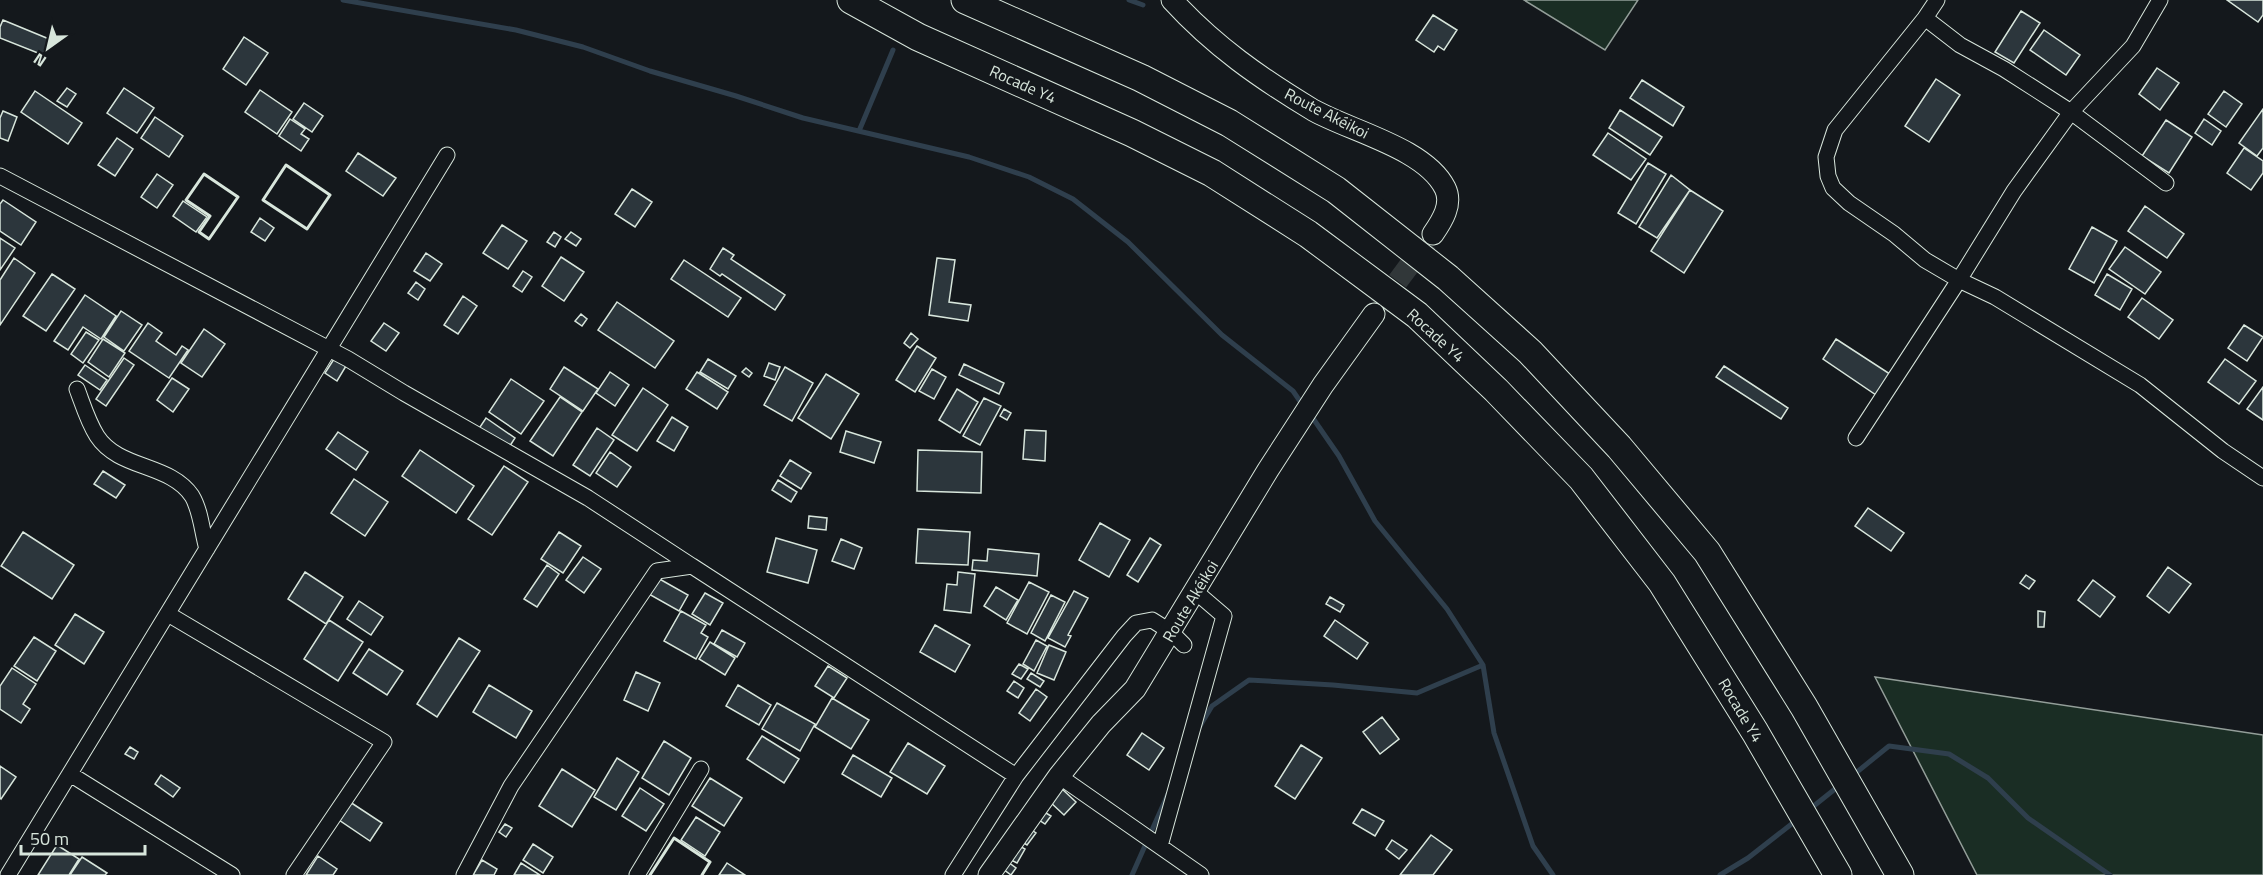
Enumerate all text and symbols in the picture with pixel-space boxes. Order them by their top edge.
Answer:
north arrow [18,18,78,78]
text: N [28,47,51,73]
street label: Rocade Y4 [986,59,1060,109]
street label: Route Akéikoi [1281,81,1373,145]
street label: Rocade Y4 [1402,302,1470,368]
street label: Route Akéikoi [1156,555,1224,647]
street label: Rocade Y4 [1712,673,1770,747]
scale bar [21,818,146,856]
text: 50 m [30,825,69,852]

